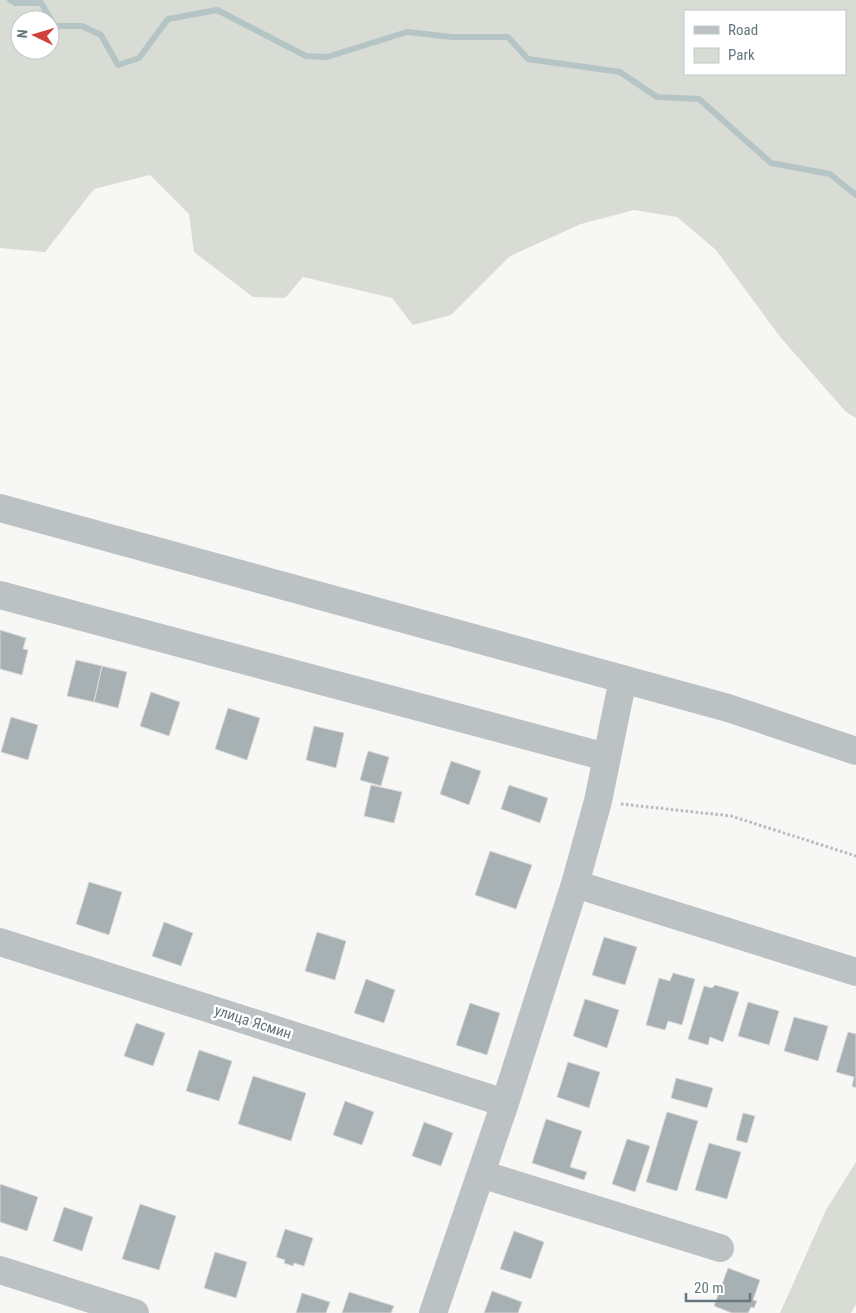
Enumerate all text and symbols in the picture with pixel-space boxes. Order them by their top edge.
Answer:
north arrow [10,10,60,60]
legend [684,10,846,75]
text: Road [728,21,758,39]
text: N [14,29,30,39]
text: Park [728,46,755,64]
street label: улица Ясмин [212,1001,294,1043]
scale bar [686,1270,750,1302]
text: 20 m [694,1279,724,1297]

